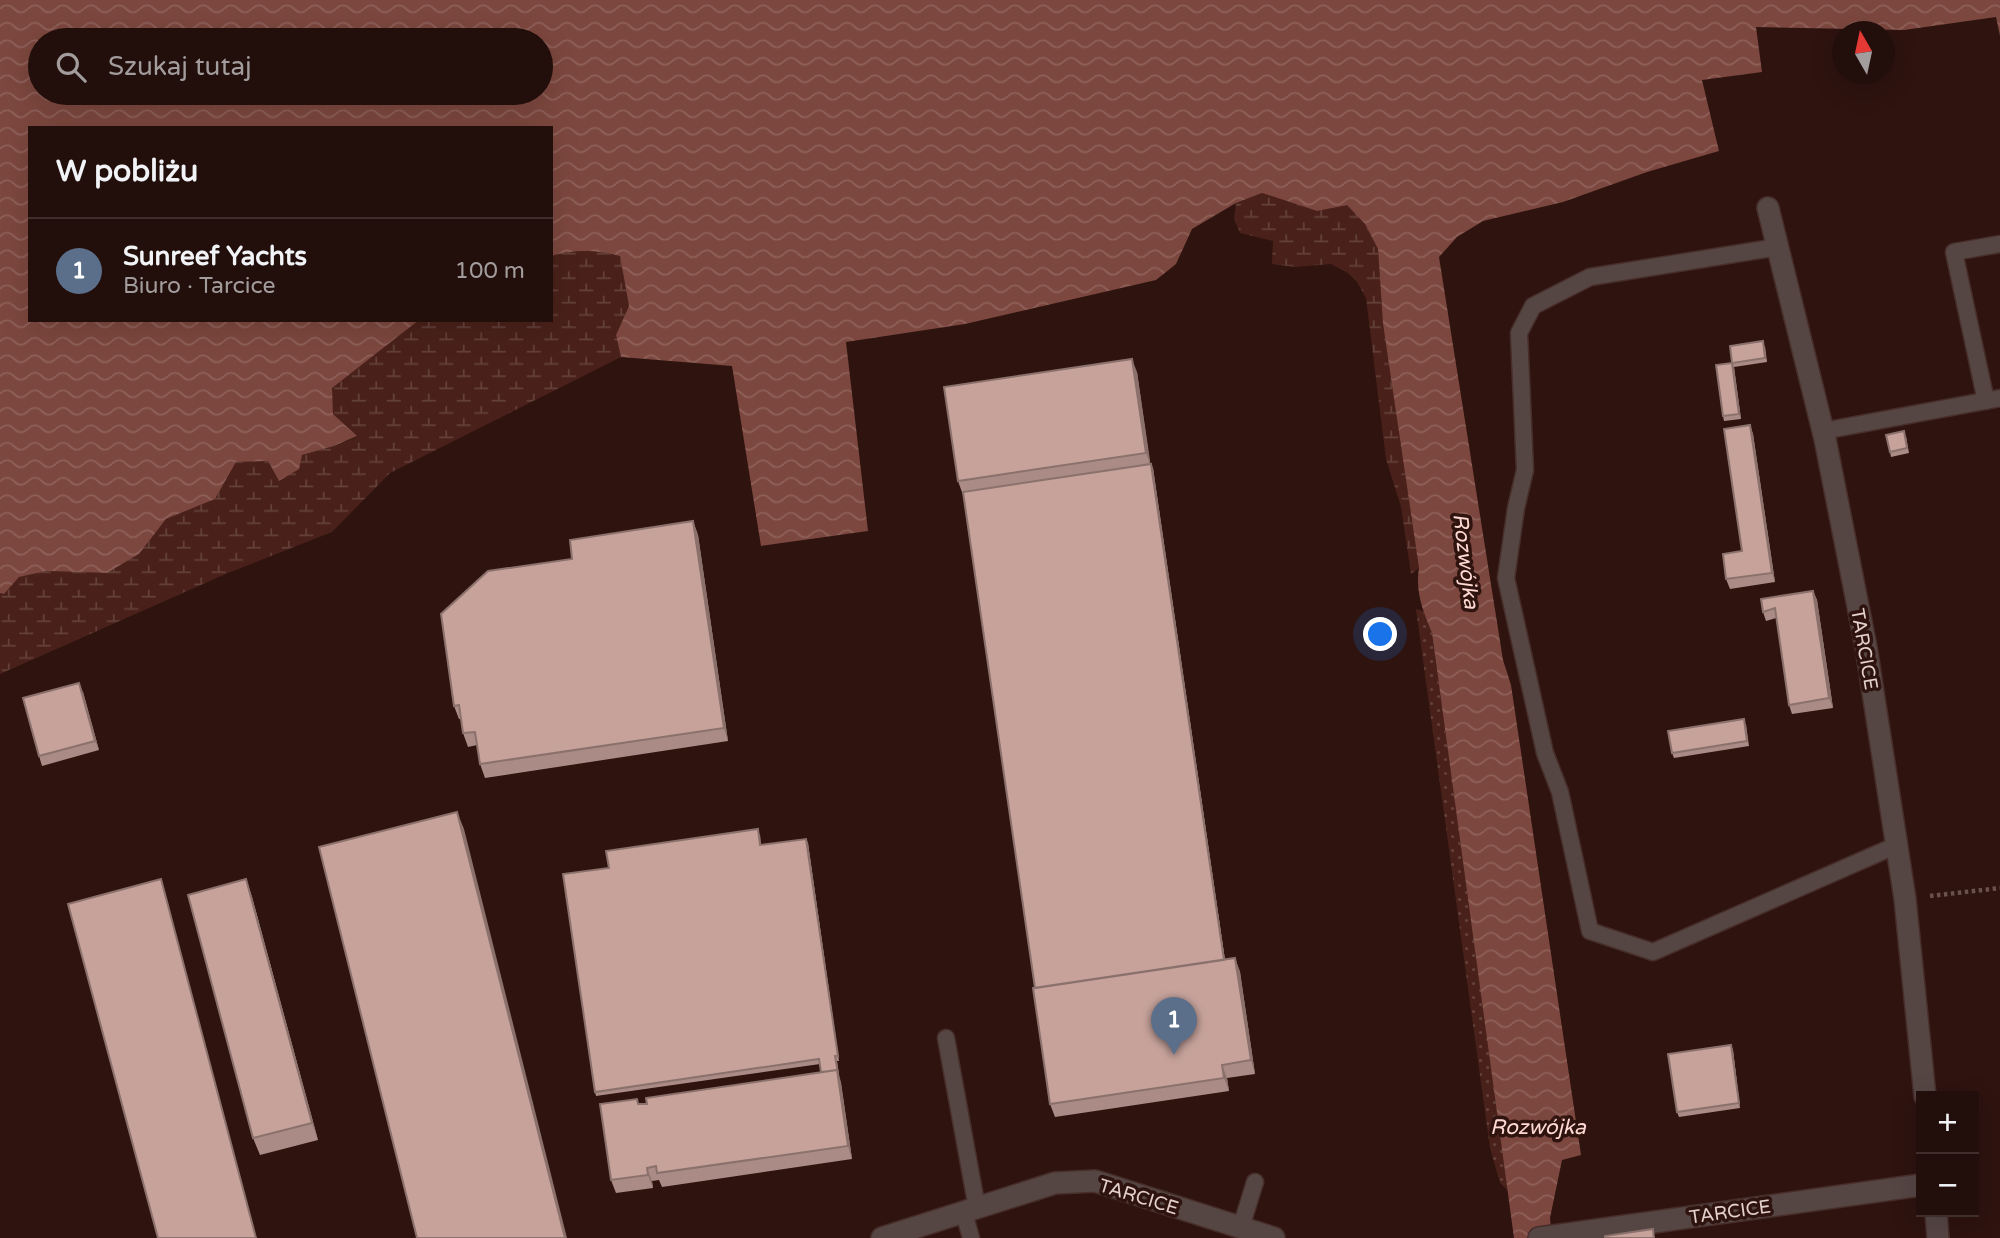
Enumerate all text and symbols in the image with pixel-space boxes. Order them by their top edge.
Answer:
north arrow [1832,21,1895,84]
search box [28,28,553,105]
icon: search [52,48,90,86]
text: Szukaj tutaj [108,51,252,82]
text: W pobliżu [56,153,198,190]
text: Sunreef Yachts [123,241,307,272]
text: 1 [72,257,86,285]
text: 100 m [455,257,525,285]
text: Biuro · Tarcice [123,272,276,300]
water label: Rozwójka [1447,512,1484,611]
street label: TARCICE [1846,607,1882,691]
your location [1363,617,1397,651]
pin: 1 [1151,997,1197,1055]
map controls [1916,1091,1979,1217]
button: + [1916,1091,1979,1154]
water label: Rozwójka [1490,1115,1587,1140]
button: − [1916,1154,1979,1217]
street label: TARCICE [1096,1174,1181,1219]
street label: TARCICE [1688,1195,1772,1229]

